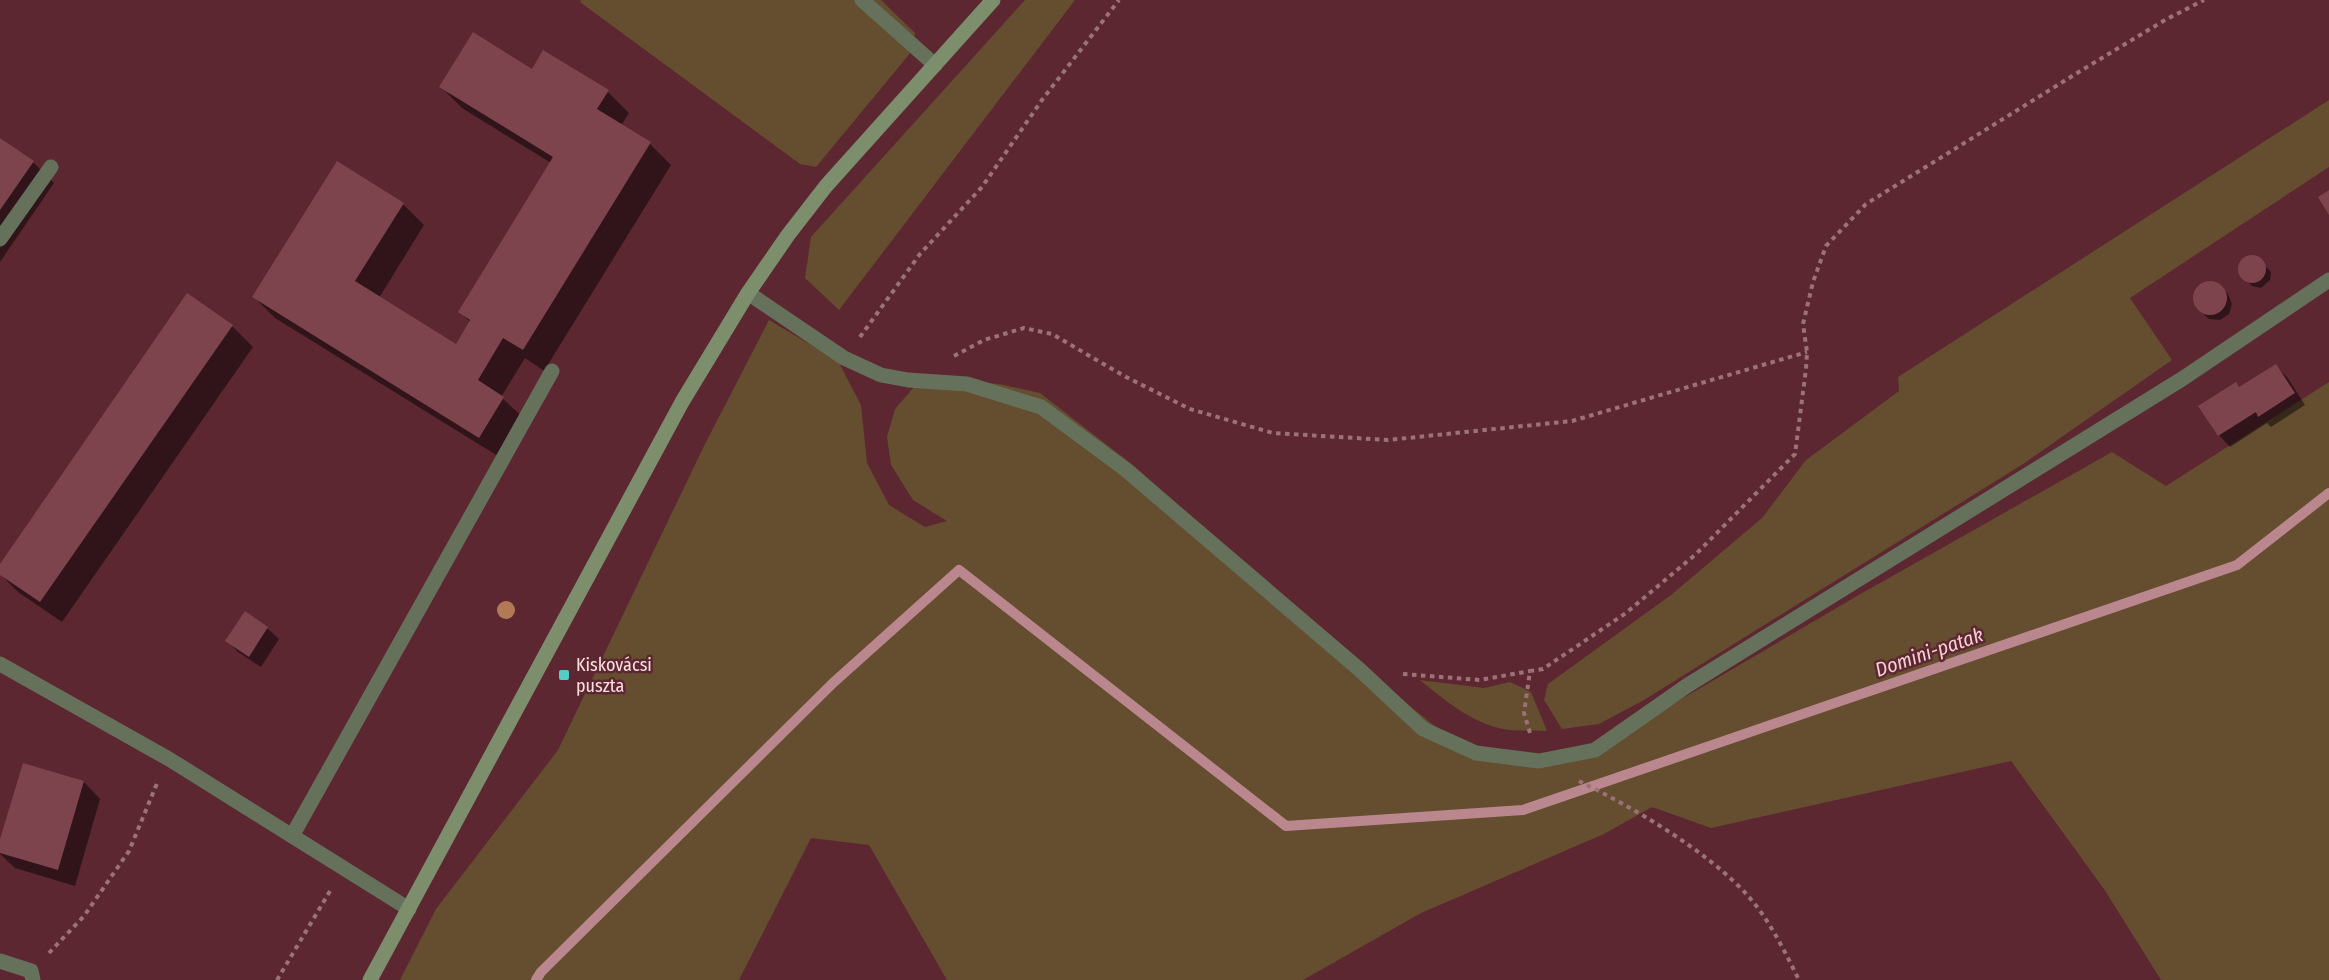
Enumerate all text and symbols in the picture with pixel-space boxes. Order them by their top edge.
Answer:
water label: Domini-patak [1872,622,1986,682]
place label: Kiskovácsi puszta [576,654,652,697]
marker: Kiskovácsi puszta [557,668,571,682]

